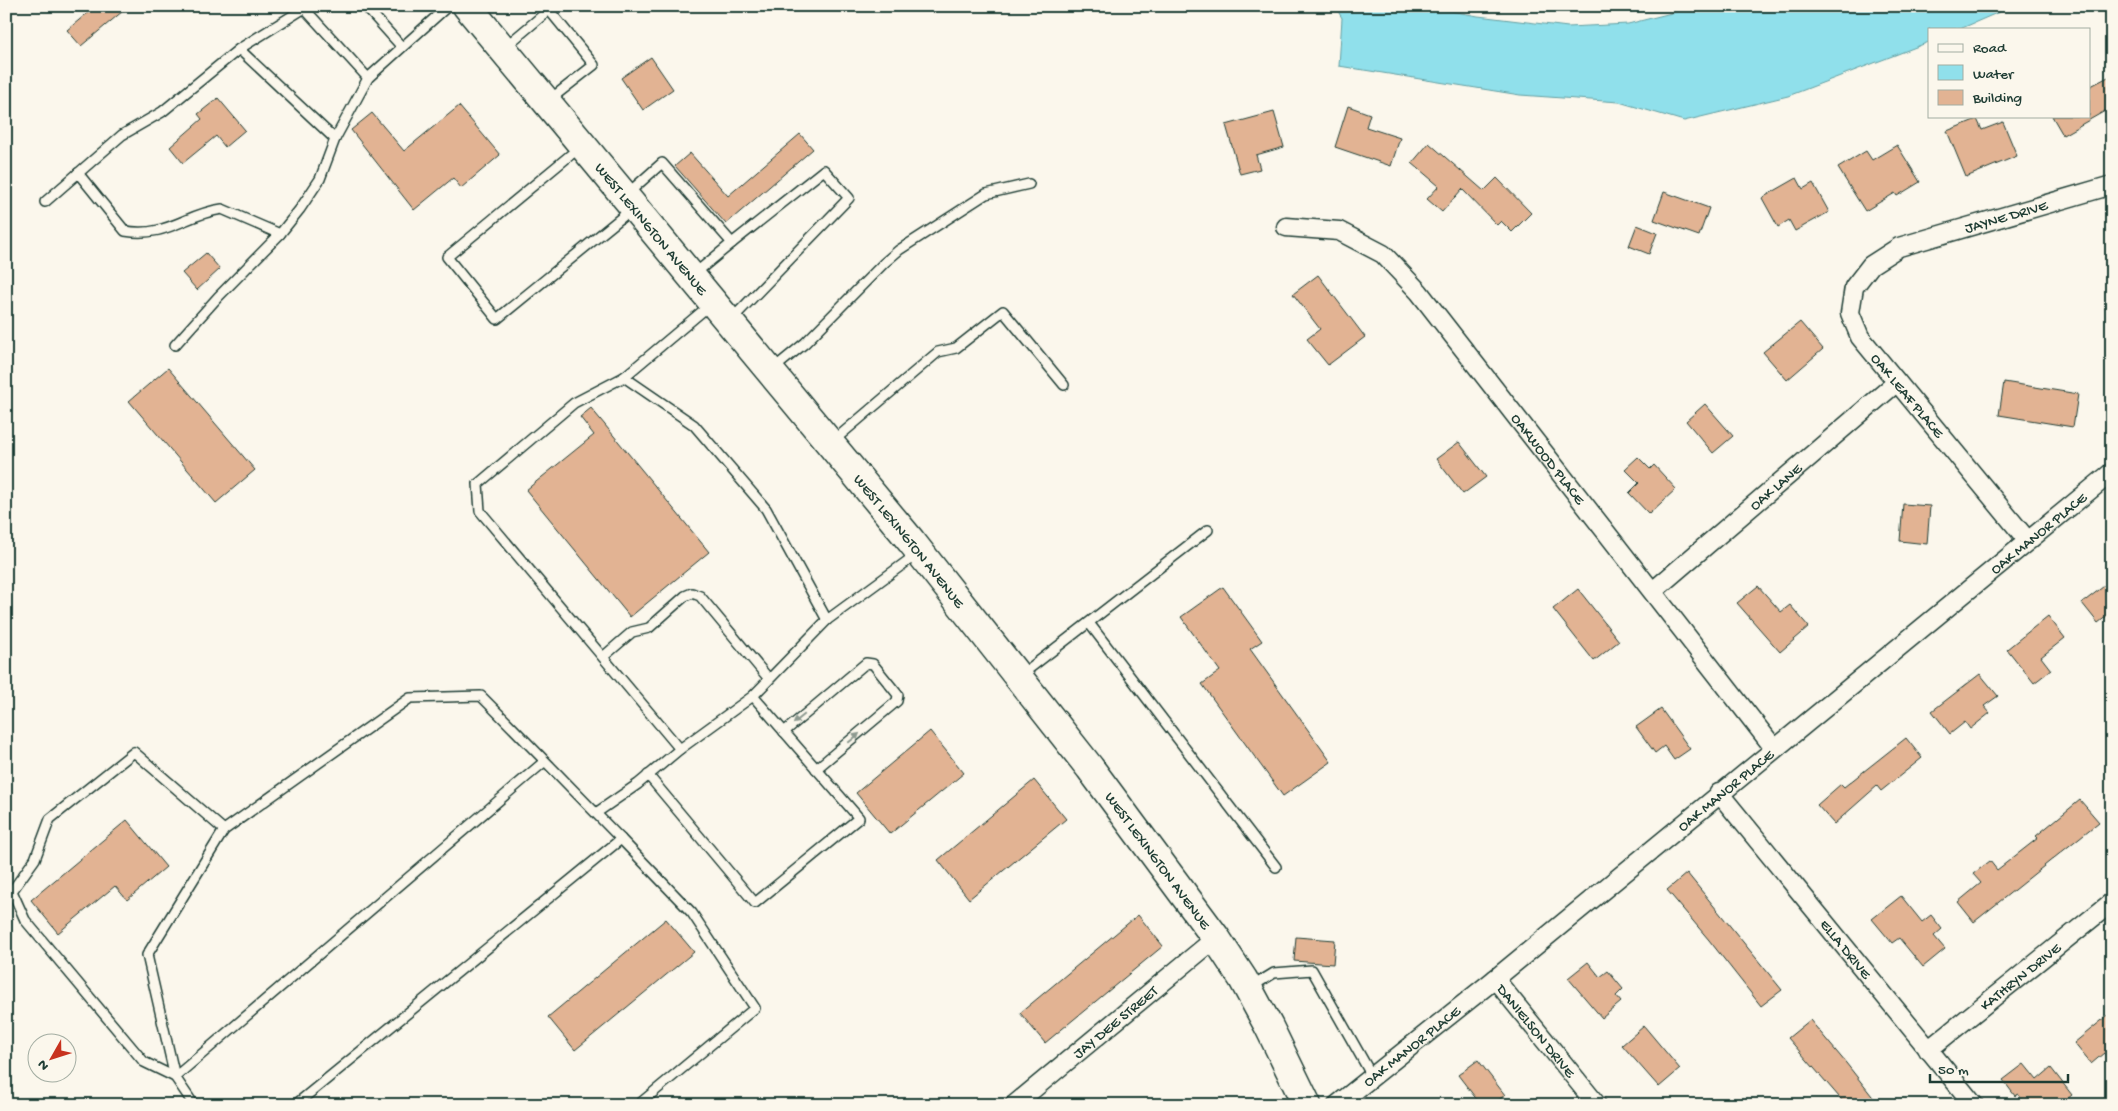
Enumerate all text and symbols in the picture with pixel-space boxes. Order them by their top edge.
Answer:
legend [1928,28,2090,118]
text: Road [1973,40,2007,58]
text: Water [1973,66,2015,84]
text: Building [1972,90,2022,108]
street label: WEST LEXINGTON AVENUE [590,160,711,300]
street label: JAYNE DRIVE [1963,197,2051,238]
street label: OAK LEAF PLACE [1866,350,1947,443]
street label: OAKWOOD PLACE [1506,410,1588,509]
street label: OAK LANE [1747,460,1807,515]
street label: WEST LEXINGTON AVENUE [849,471,968,613]
street label: OAK MANOR PLACE [1988,489,2092,579]
one-way arrow [793,714,806,725]
one-way arrow [847,732,860,743]
street label: OAK MANOR PLACE [1675,746,1779,836]
street label: WEST LEXINGTON AVENUE [1100,789,1214,934]
street label: ELLA DRIVE [1815,916,1875,984]
street label: KATHRYN DRIVE [1977,939,2066,1016]
street label: DANIELSON DRIVE [1491,980,1579,1082]
street label: JAY DEE STREET [1070,982,1163,1063]
street label: OAK MANOR PLACE [1360,1003,1465,1092]
north arrow [28,1034,78,1084]
scale bar [1930,1051,2068,1083]
text: N [34,1056,53,1074]
text: 50 m [1938,1062,1969,1080]

